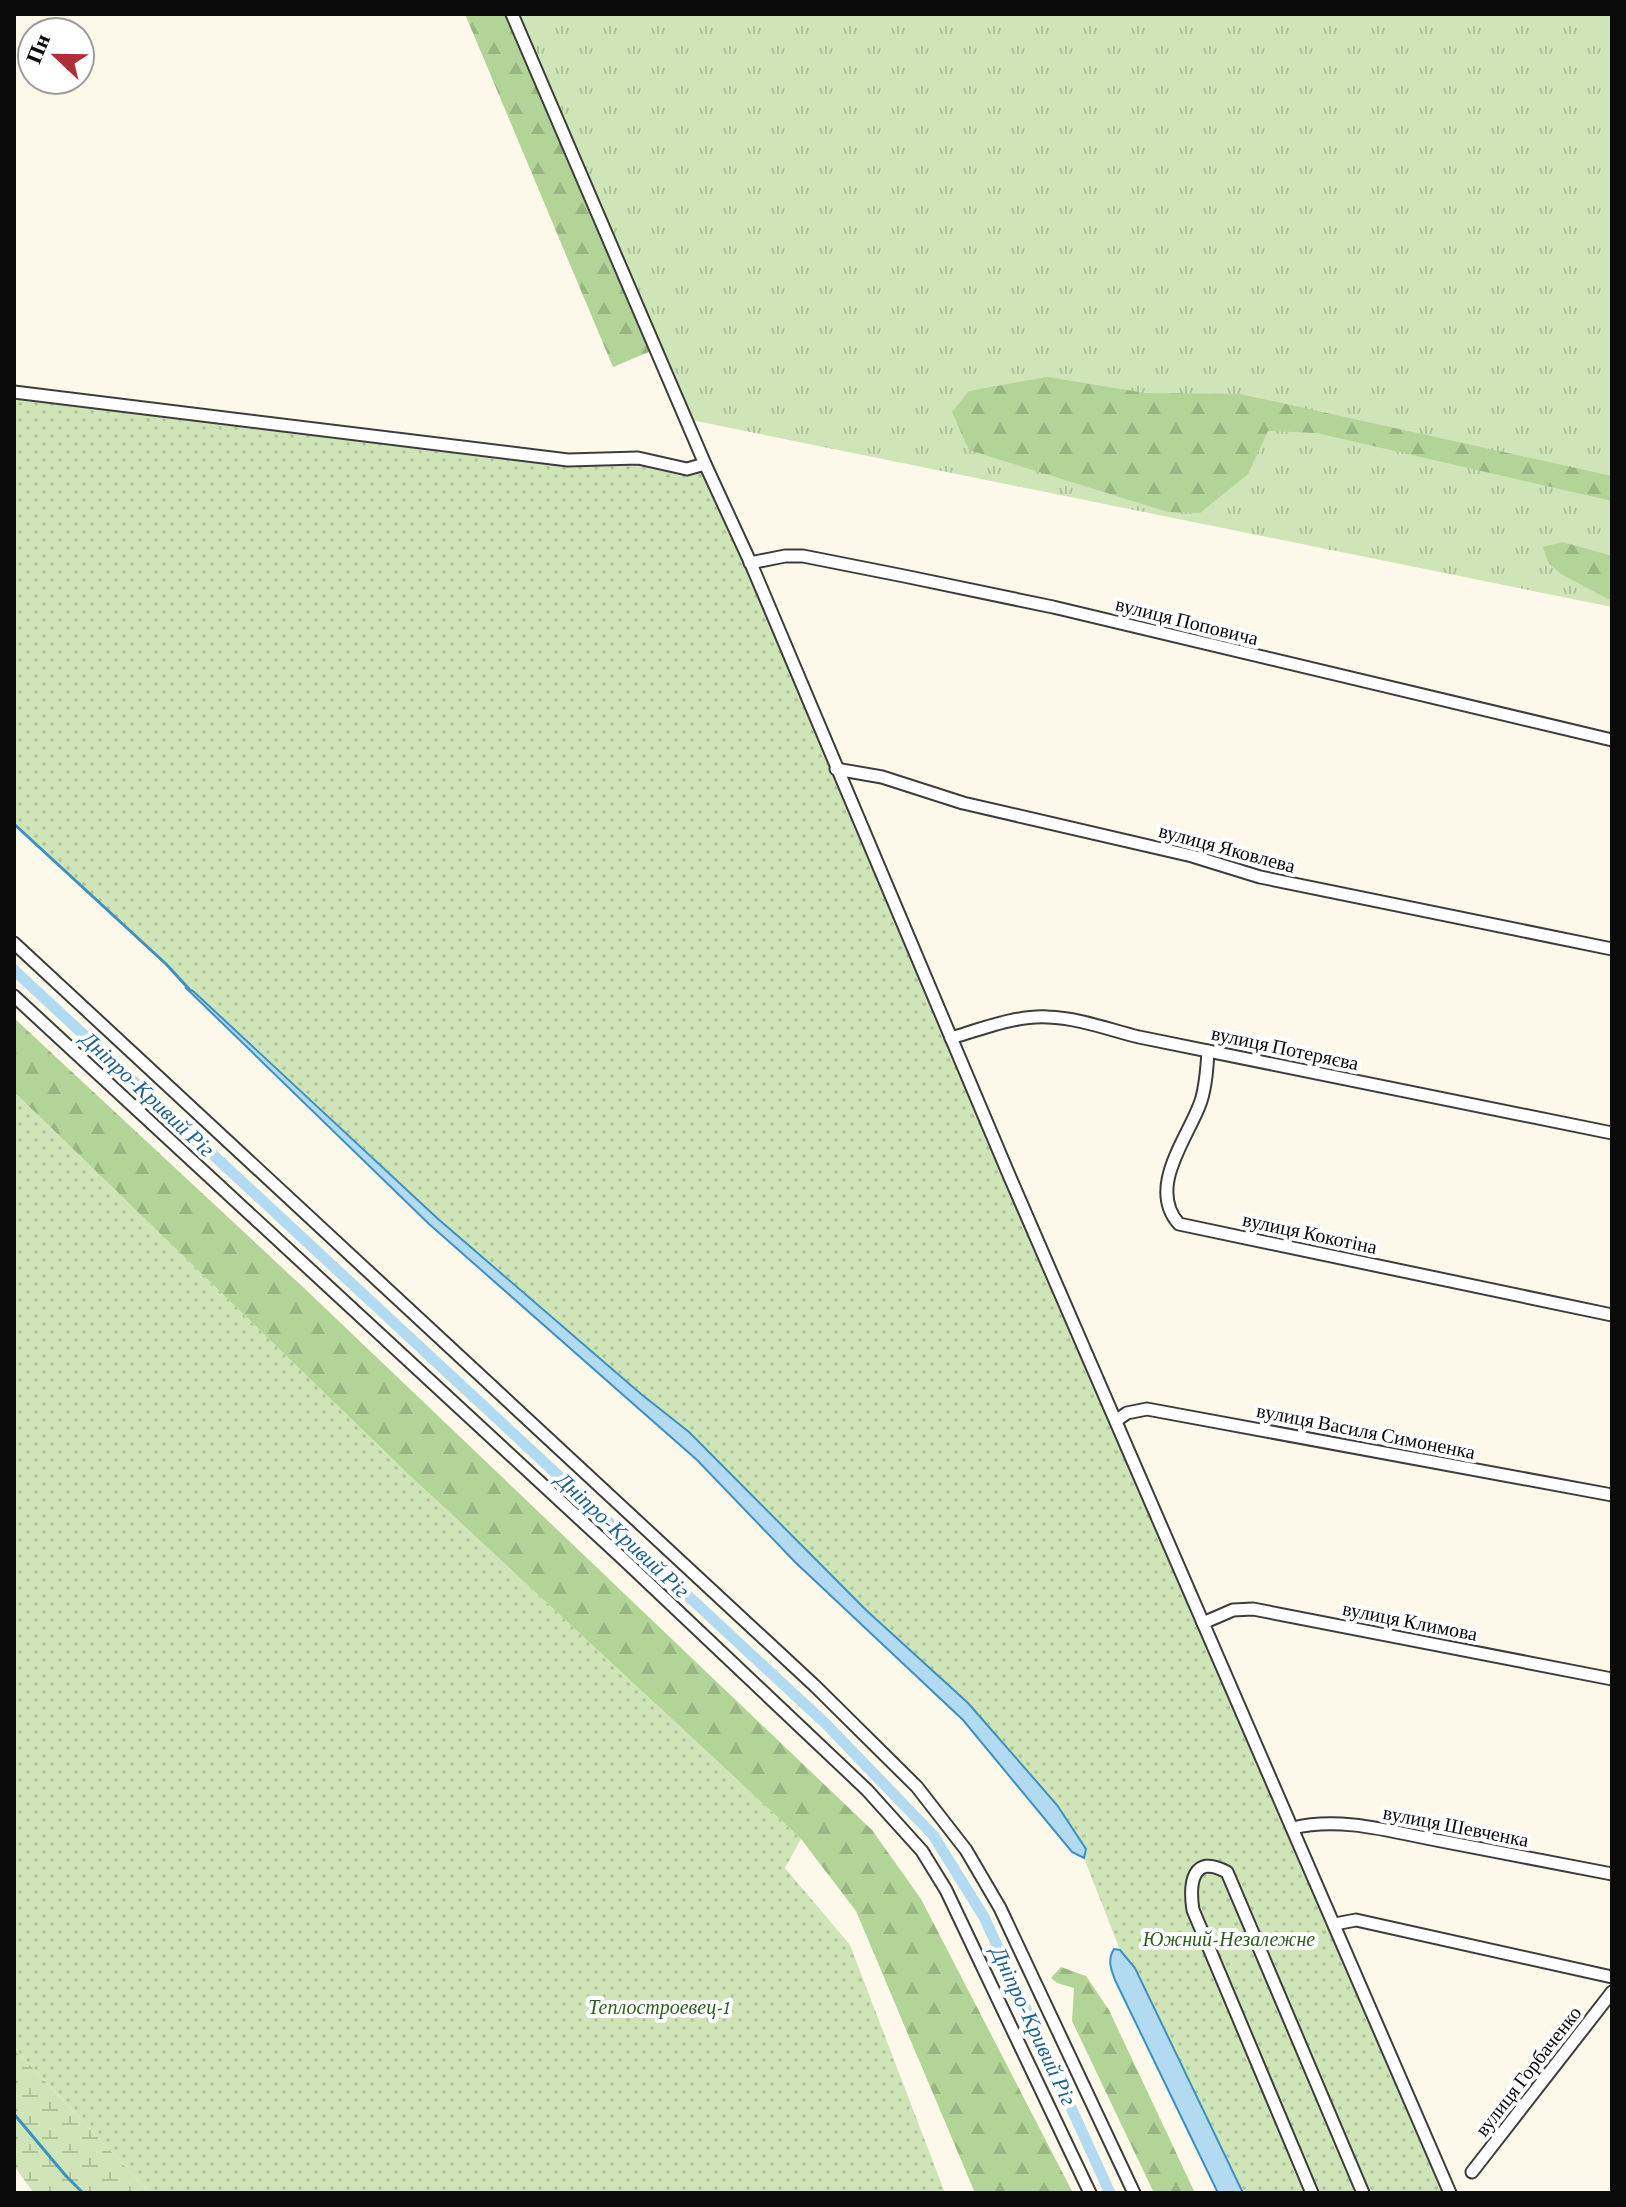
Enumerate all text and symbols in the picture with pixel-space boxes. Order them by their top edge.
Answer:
north arrow [16,16,96,96]
text: Пн [21,30,55,67]
street label: вулиця Поповича [1113,593,1261,650]
street label: вулиця Яковлева [1156,819,1298,878]
street label: вулиця Потеряєва [1209,1022,1361,1075]
water label: Дніпро-Кривий Ріг [75,1025,220,1162]
street label: вулиця Кокотіна [1241,1208,1379,1259]
street label: вулиця Василя Симоненка [1255,1399,1477,1464]
water label: Дніпро-Кривий Ріг [550,1466,695,1603]
street label: вулиця Климова [1340,1597,1479,1646]
street label: вулиця Шевченка [1381,1801,1531,1852]
park label: Южний-Незалежне [1142,1928,1315,1950]
water label: Дніпро-Кривий Ріг [985,1941,1082,2110]
park label: Теплостроевец-1 [588,1996,730,2019]
street label: вулиця Горбаченко [1471,2002,1586,2141]

